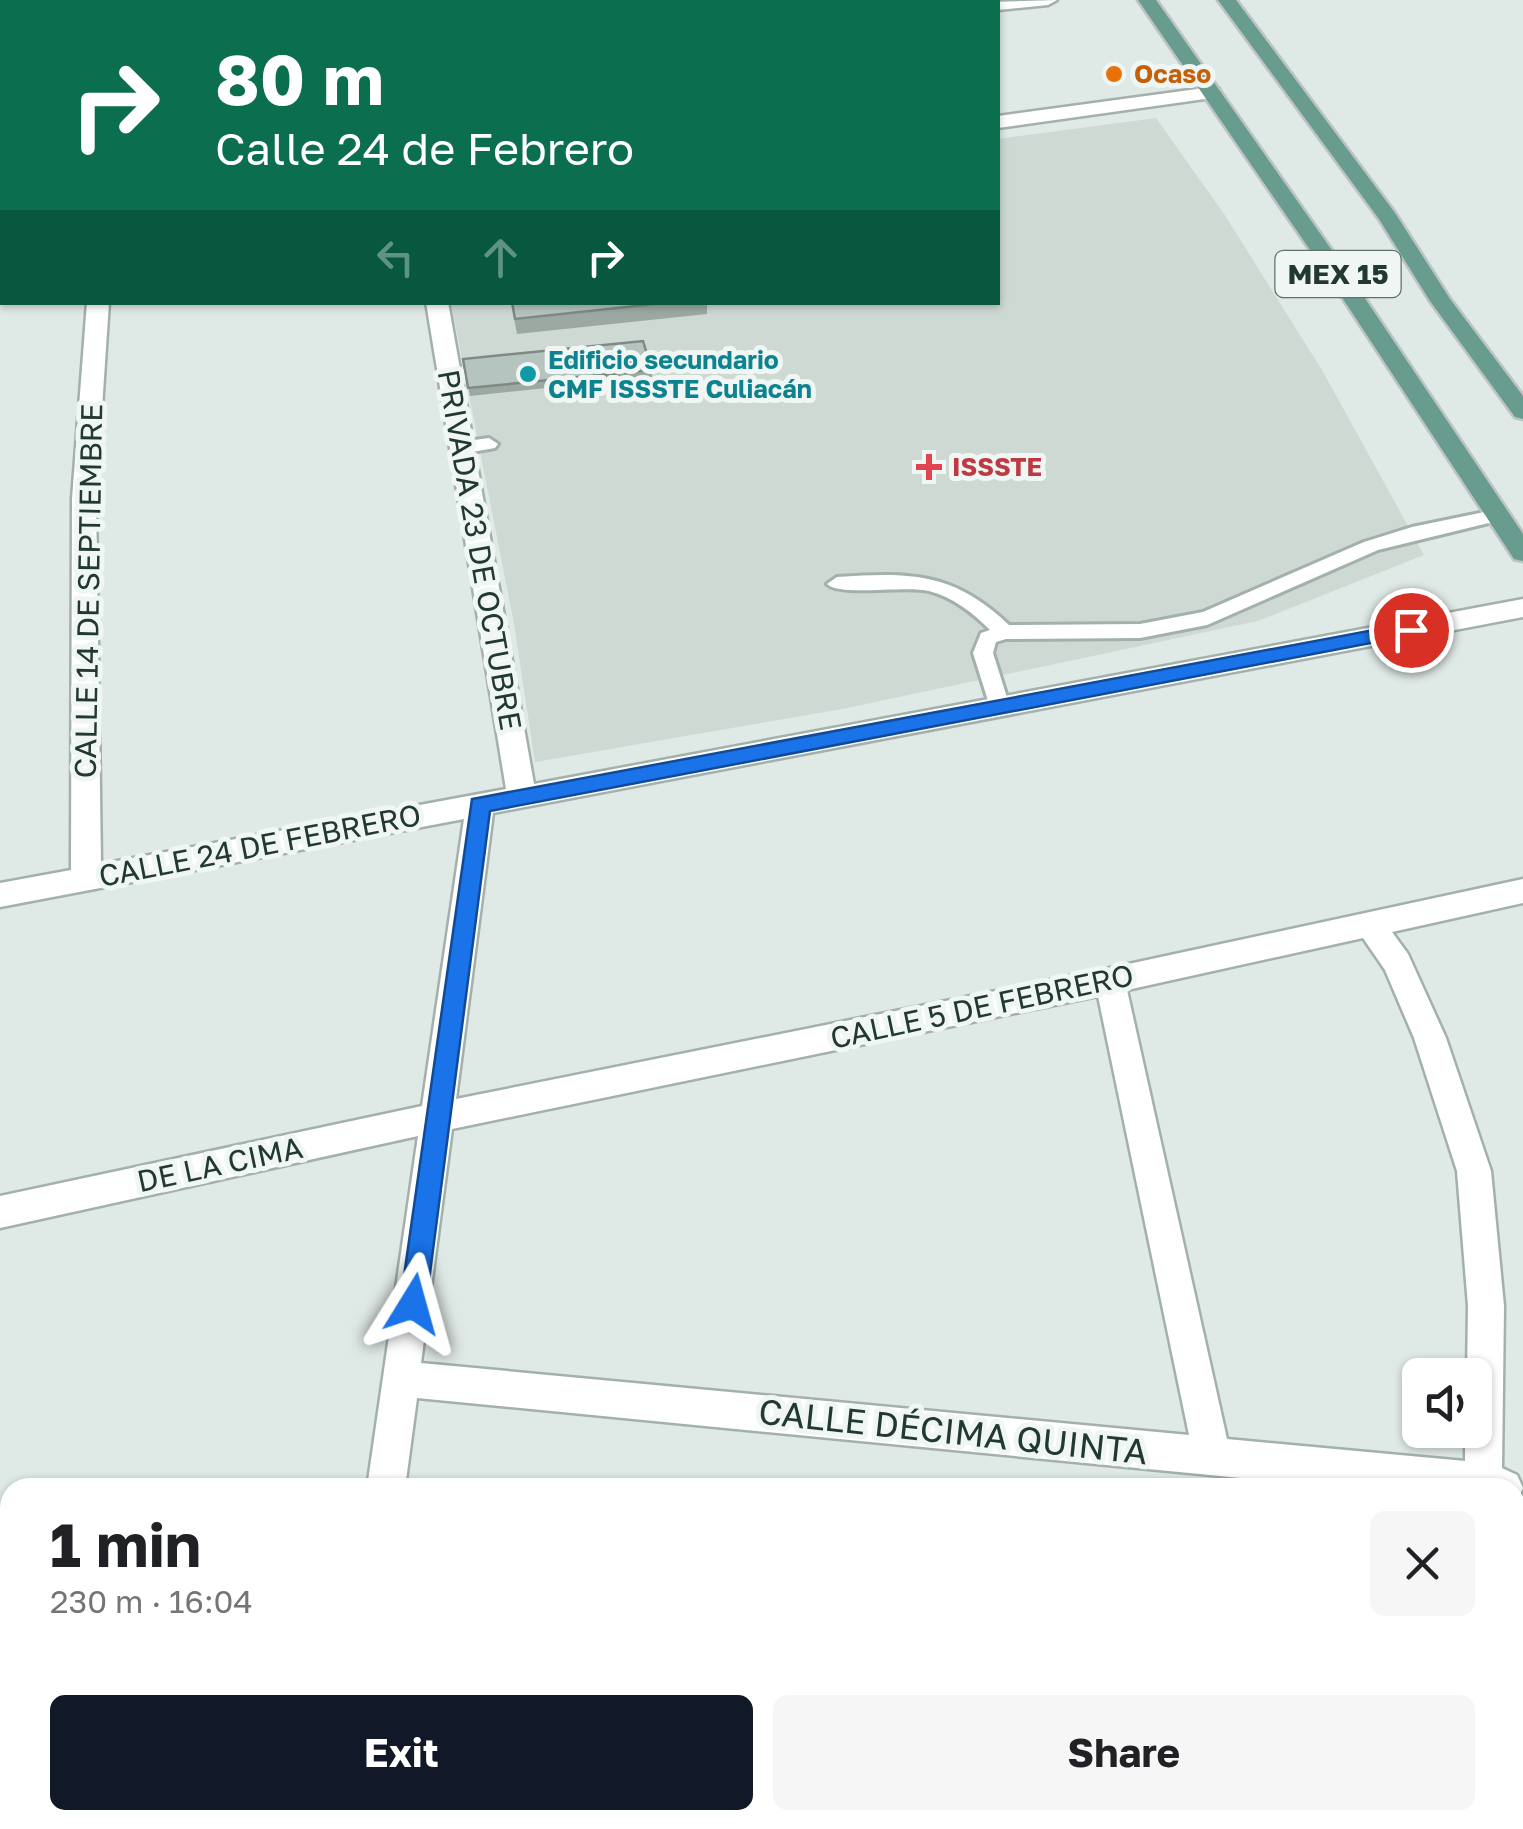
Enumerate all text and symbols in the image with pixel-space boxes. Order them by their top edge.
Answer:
text: 80 m [215,36,384,120]
icon: right [50,40,180,170]
place label: Ocaso [1134,58,1211,89]
marker: Ocaso [1103,63,1125,85]
text: Calle 24 de Febrero [215,121,634,175]
icon: left [368,230,423,285]
icon: ahead [473,230,528,285]
icon: right [578,230,633,285]
road number: MEX 15 [1276,251,1400,297]
place label: Edificio secundario CMF ISSSTE Culiacán [548,344,812,404]
marker: Edificio secundario CMF ISSSTE Culiacán [517,363,539,385]
street label: PRIVADA 23 DE OCTUBRE [431,367,529,733]
street label: CALLE 14 DE SEPTIEMBRE [67,403,109,779]
place label: ISSSTE [952,451,1042,482]
marker: ISSSTE [916,454,942,480]
pin [1369,588,1454,673]
icon: arrive [1384,603,1439,658]
street label: CALLE 24 DE FEBRERO [96,796,424,894]
street label: CALLE 5 DE FEBRERO [827,956,1137,1056]
street label: DE LA CIMA [134,1129,306,1199]
position arrow [361,1252,465,1356]
map controls [1402,1358,1492,1448]
button: sound [1402,1358,1492,1448]
street label: CALLE DÉCIMA QUINTA [757,1390,1150,1472]
text: 1 min [50,1508,201,1580]
button: close [1370,1511,1475,1616]
text: 230 m · 16:04 [50,1582,253,1620]
button: Exit [50,1695,753,1810]
button: Share [773,1695,1475,1810]

